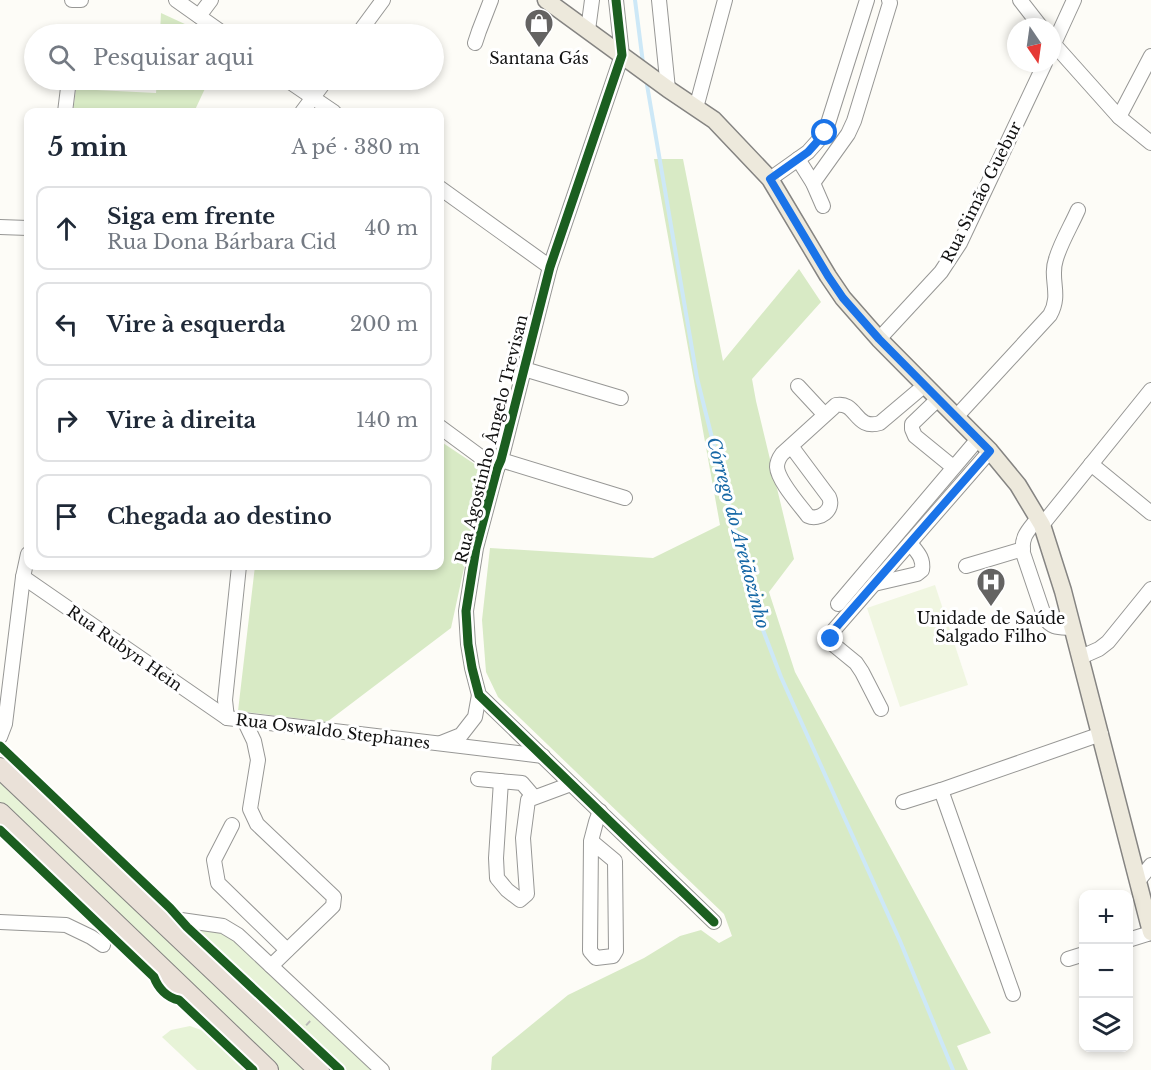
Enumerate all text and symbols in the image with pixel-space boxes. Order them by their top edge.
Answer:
shop icon: Santana Gás [523,7,555,49]
north arrow [1007,18,1061,72]
search box [24,24,444,90]
icon: search [45,41,78,74]
text: Pesquisar aqui [93,44,254,71]
place label: Santana Gás [489,48,589,68]
street label: Rua Simão Guebur [937,118,1026,266]
route start [811,119,837,145]
text: 5 min [48,131,127,163]
text: A pé · 380 m [292,135,420,159]
text: Siga em frente [107,203,275,230]
icon: ahead [50,212,83,245]
text: 40 m [365,216,418,240]
text: Rua Dona Bárbara Cid [107,230,337,254]
icon: left [50,308,83,341]
text: Vire à esquerda [107,311,286,338]
text: 200 m [350,312,418,336]
street label: Rua Agostinho Ângelo Trevisan [450,312,532,566]
icon: right [50,404,83,437]
text: Vire à direita [107,407,256,434]
text: 140 m [356,408,418,432]
water label: Córrego do Areiãozinho [702,435,774,631]
icon: arrive [50,500,83,533]
text: Chegada ao destino [107,503,332,530]
hospital icon: Unidade de Saúde Salgado Filho [975,566,1007,608]
street label: Rua Rubyn Hein [64,601,186,695]
place label: Unidade de Saúde Salgado Filho [917,608,1065,646]
route end [817,625,843,651]
street label: Rua Oswaldo Stephanes [235,709,431,753]
map controls [1079,890,1133,1052]
button: + [1079,890,1133,944]
button: − [1079,944,1133,998]
button: layers [1079,998,1133,1052]

